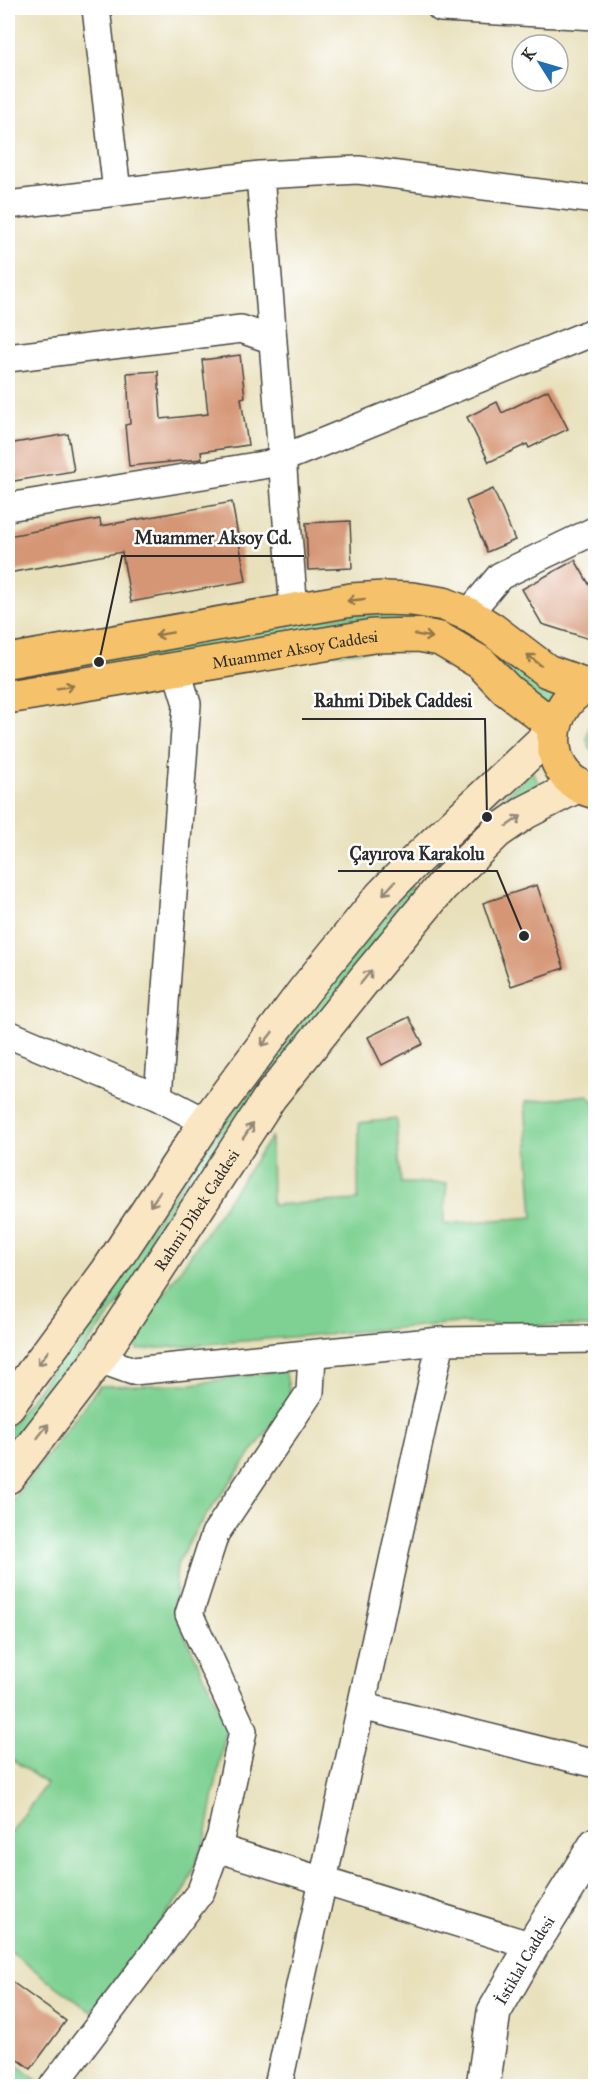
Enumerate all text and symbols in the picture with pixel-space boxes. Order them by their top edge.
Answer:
north arrow [510,33,570,93]
text: K [517,44,540,65]
callout: Muammer Aksoy Cd. [122,520,304,556]
text: Muammer Aksoy Cd. [134,527,292,550]
one-way arrow [347,595,366,606]
street label: Muammer Aksoy Caddesi [210,626,379,672]
one-way arrow [155,629,174,640]
one-way arrow [413,631,433,642]
one-way arrow [526,654,542,667]
one-way arrow [55,681,75,692]
callout: Rahmi Dibek Caddesi [302,683,485,719]
text: Rahmi Dibek Caddesi [314,690,473,712]
one-way arrow [506,814,523,827]
callout: Çayırova Karakolu [338,835,497,871]
text: Çayırova Karakolu [349,843,485,866]
one-way arrow [382,880,396,895]
one-way arrow [359,969,372,985]
one-way arrow [260,1031,273,1047]
one-way arrow [241,1123,254,1140]
street label: Rahmi Dibek Caddesi [150,1145,243,1274]
one-way arrow [149,1191,161,1207]
one-way arrow [36,1350,49,1366]
one-way arrow [37,1423,50,1439]
street label: İstiklal Caddesi [490,1912,558,2008]

